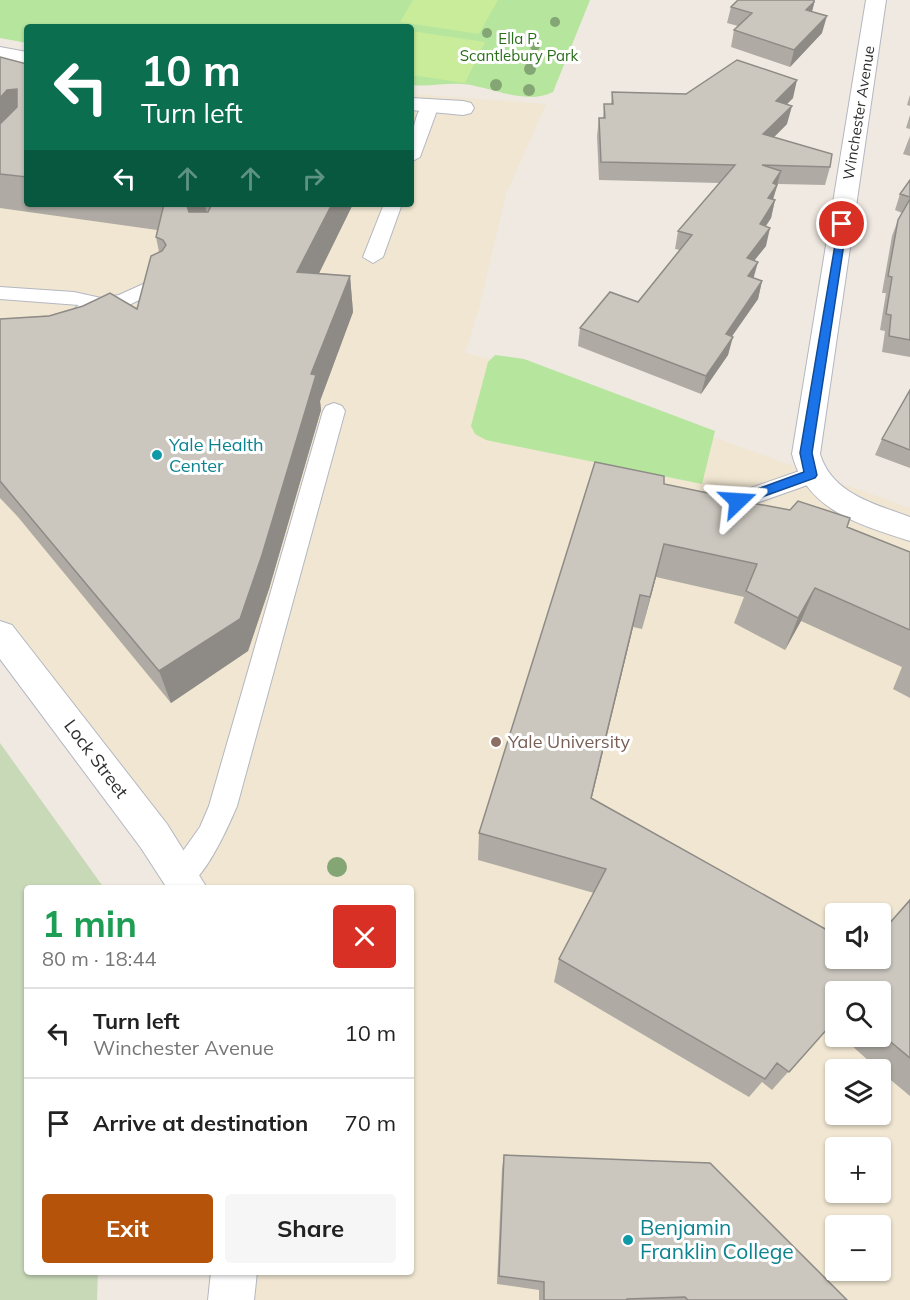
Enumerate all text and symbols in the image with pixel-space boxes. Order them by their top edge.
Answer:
park label: Ella P. Scantlebury Park [460,29,579,65]
text: 10 m [141,44,241,97]
street label: Winchester Avenue [839,44,879,181]
icon: left [42,48,120,126]
text: Turn left [141,96,243,130]
icon: left [108,162,141,195]
icon: ahead [171,162,204,195]
icon: ahead [234,162,267,195]
icon: right [297,162,330,195]
pin [816,198,867,249]
icon: arrive [825,207,858,240]
place label: Yale Health Center [168,433,264,477]
marker: Yale Health Center [150,448,164,462]
position arrow [706,469,770,533]
street label: Lock Street [59,715,133,803]
place label: Yale University [507,730,630,753]
marker: Yale University [489,735,503,749]
text: 1 min [42,901,137,946]
map controls [825,903,891,1281]
button: sound [825,903,891,969]
button: close [333,905,396,968]
text: 80 m · 18:44 [42,946,156,971]
button: search [825,981,891,1047]
text: Turn left [93,1007,180,1035]
icon: left [42,1017,75,1050]
text: 10 m [345,1019,396,1047]
text: Winchester Avenue [93,1035,274,1060]
button: layers [825,1059,891,1125]
icon: arrive [42,1107,75,1140]
text: Arrive at destination [93,1109,308,1137]
text: 70 m [345,1109,396,1137]
button: + [825,1137,891,1203]
button: Exit [42,1194,213,1263]
button: Share [225,1194,396,1263]
place label: Benjamin Franklin College [640,1214,794,1264]
button: − [825,1215,891,1281]
marker: Benjamin Franklin College [621,1233,635,1247]

